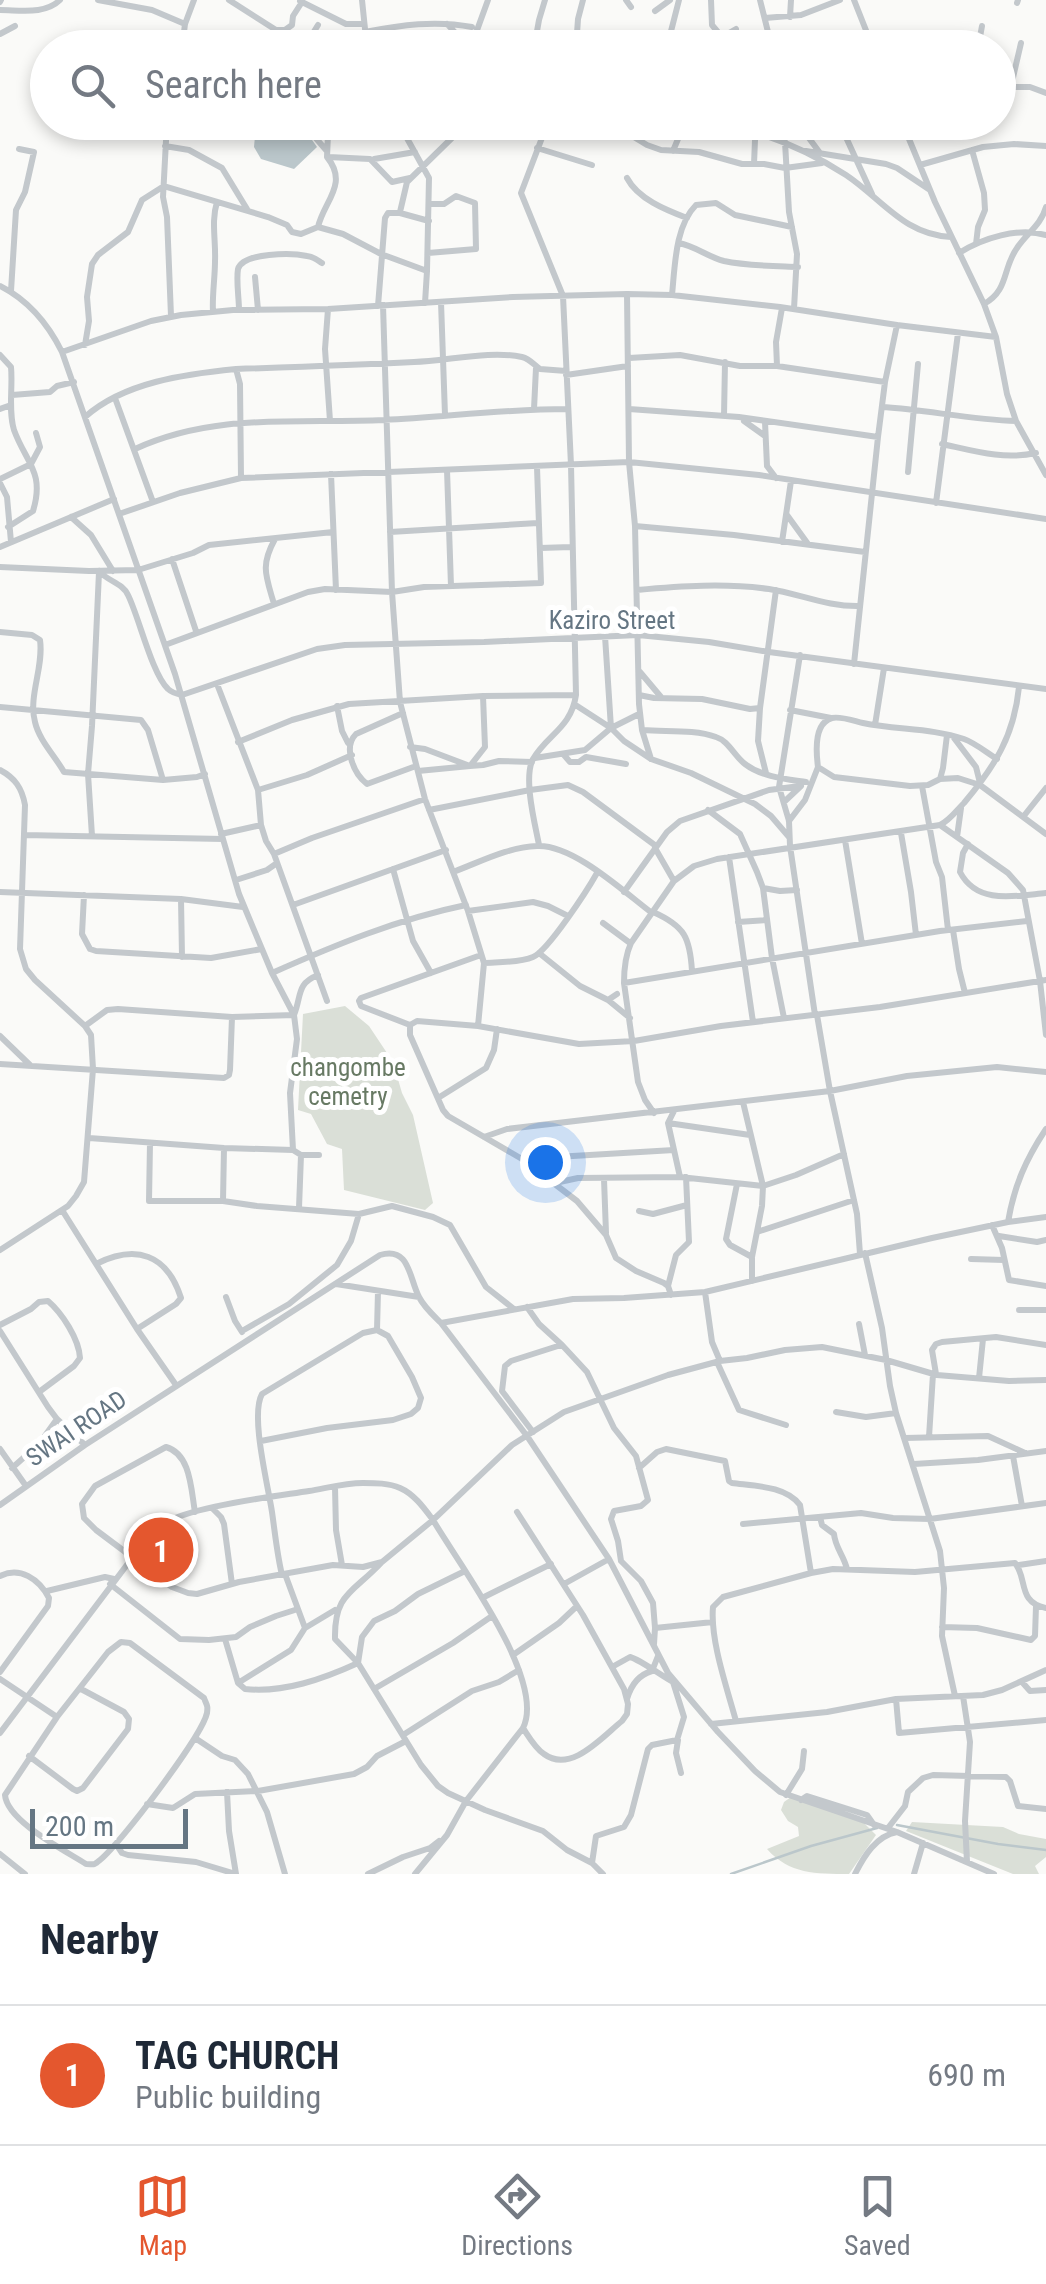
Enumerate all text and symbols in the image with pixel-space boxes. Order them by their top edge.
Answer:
search box [30,30,1016,140]
icon: search [65,58,120,113]
text: Search here [145,63,322,107]
street label: Kaziro Street [549,606,675,635]
park label: changombe cemetry [290,1053,406,1111]
your location [520,1137,571,1188]
street label: SWAI ROAD [21,1384,132,1472]
pin: 1 [128,1512,194,1588]
scale bar [30,1804,188,1848]
text: 200 m [45,1810,114,1843]
text: Nearby [40,1915,159,1964]
text: TAG CHURCH [135,2034,339,2078]
text: 1 [64,2056,81,2094]
text: 690 m [927,2056,1006,2094]
text: Public building [135,2078,321,2116]
tab: Map [135,2169,190,2262]
tab: Directions [461,2169,573,2262]
tab: Saved [844,2169,911,2262]

